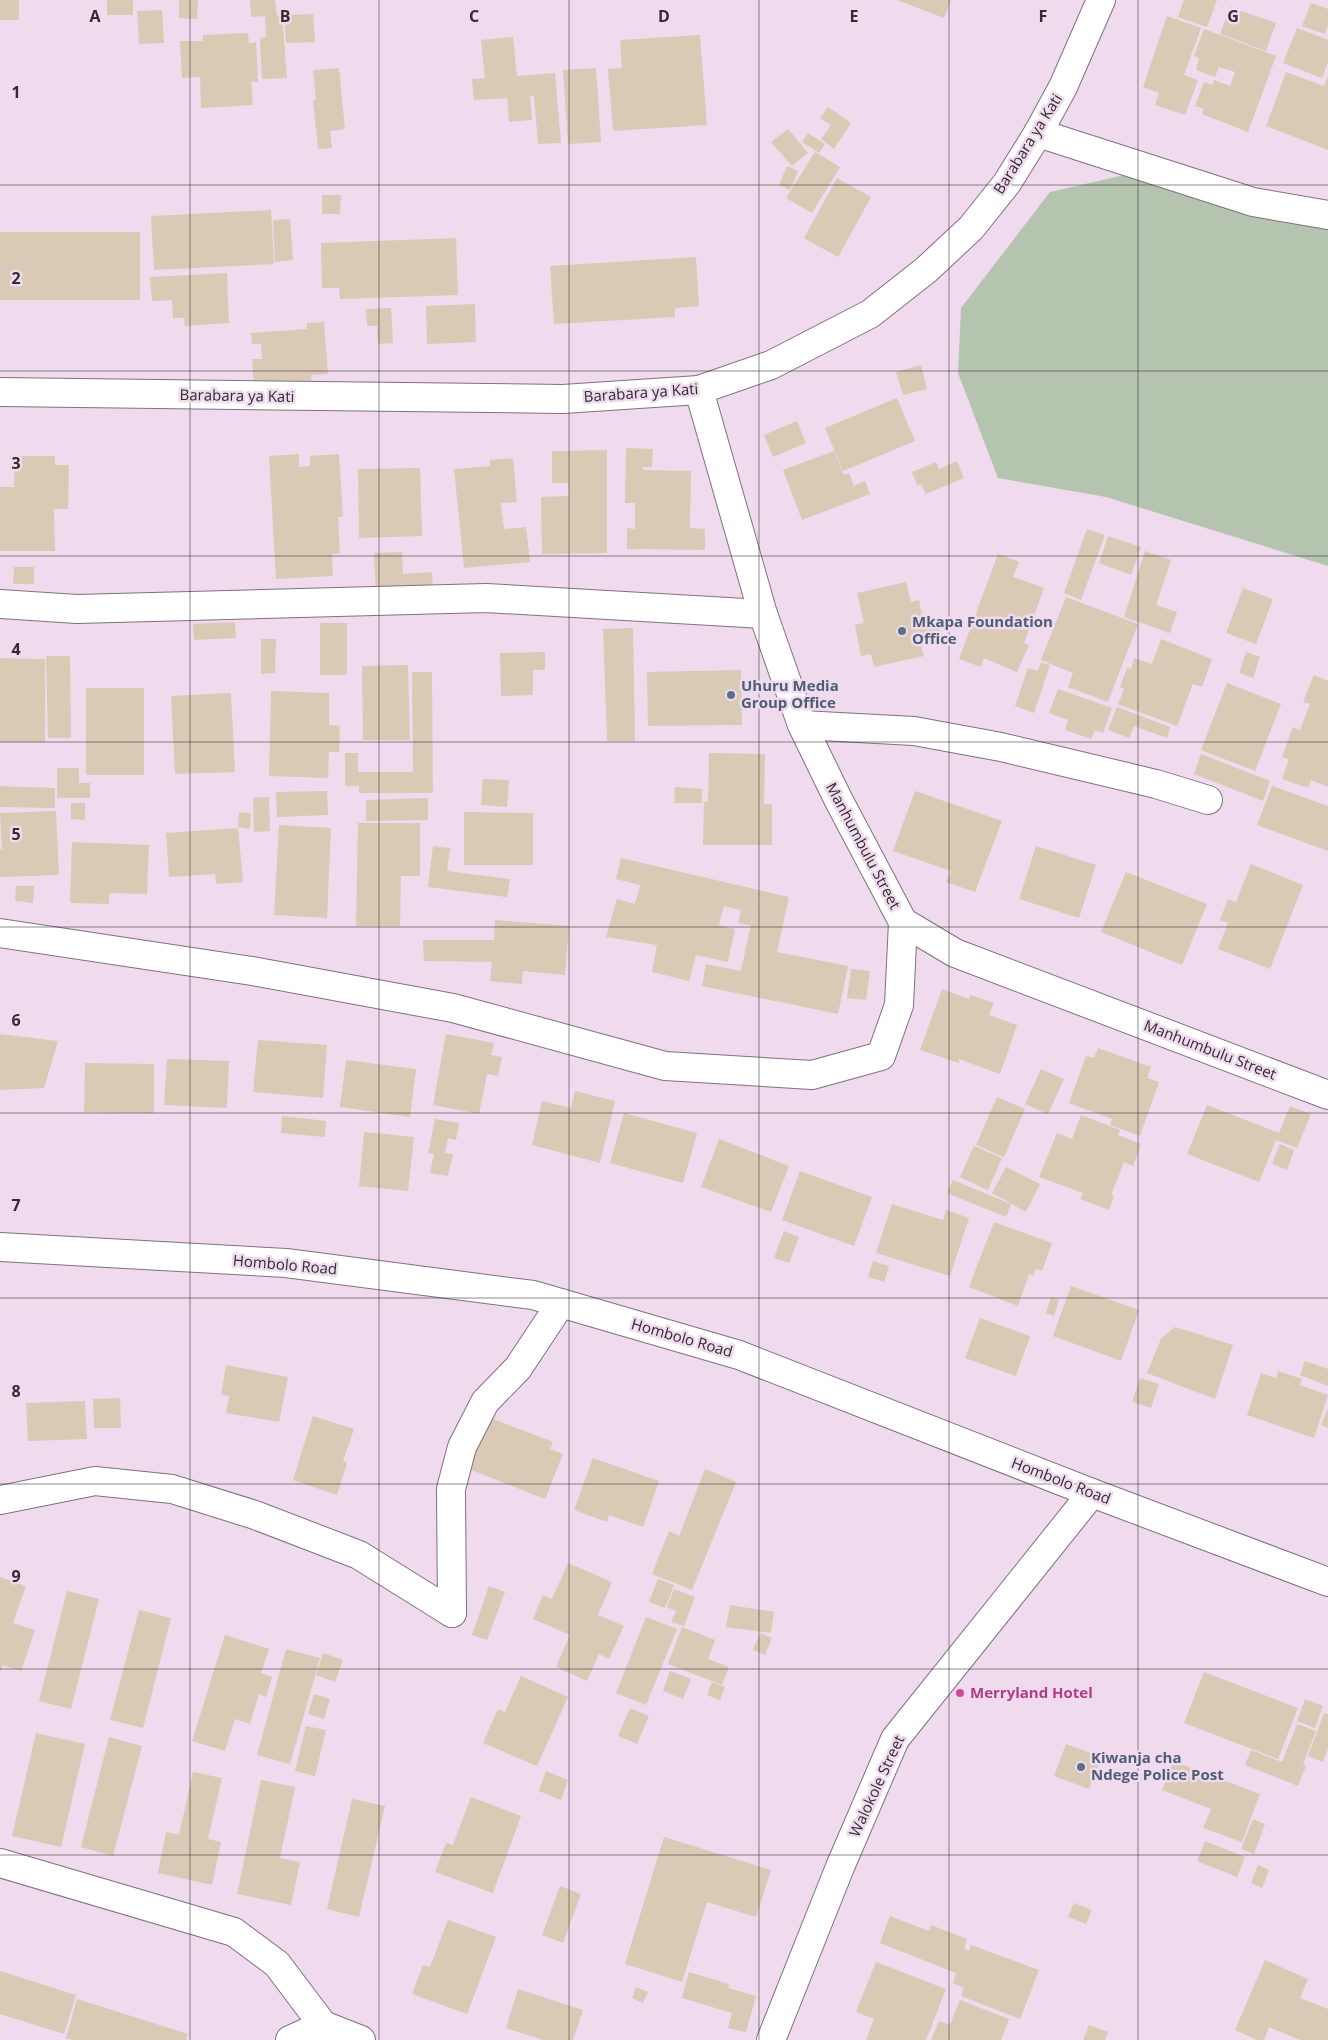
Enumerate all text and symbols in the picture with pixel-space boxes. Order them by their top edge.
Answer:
text: A [89,5,101,27]
text: B [280,5,290,27]
text: C [469,5,479,27]
text: D [658,5,670,27]
text: E [850,5,859,27]
text: F [1039,5,1047,27]
text: G [1227,5,1239,27]
text: 1 [11,81,21,103]
street label: Barabara ya Kati [988,90,1066,197]
text: 2 [11,267,21,289]
street label: Barabara ya Kati [583,378,699,406]
street label: Barabara ya Kati [179,384,295,406]
text: 3 [11,452,21,474]
place label: Mkapa Foundation Office [912,611,1053,648]
marker: Mkapa Foundation Office [896,625,908,637]
text: 4 [11,638,21,660]
place label: Uhuru Media Group Office [741,675,839,712]
marker: Uhuru Media Group Office [725,689,737,701]
street label: Manhumbulu Street [822,779,906,912]
text: 5 [11,823,21,845]
text: 6 [11,1009,21,1031]
street label: Manhumbulu Street [1141,1015,1280,1084]
text: 7 [11,1194,21,1216]
street label: Hombolo Road [232,1249,338,1279]
street label: Hombolo Road [629,1313,735,1361]
text: 8 [11,1380,21,1402]
street label: Hombolo Road [1009,1452,1114,1508]
text: 9 [11,1565,21,1587]
place label: Merryland Hotel [970,1682,1093,1702]
marker: Merryland Hotel [954,1687,966,1699]
street label: Walokole Street [844,1732,908,1840]
place label: Kiwanja cha Ndege Police Post [1091,1747,1224,1784]
marker: Kiwanja cha Ndege Police Post [1075,1761,1087,1773]

